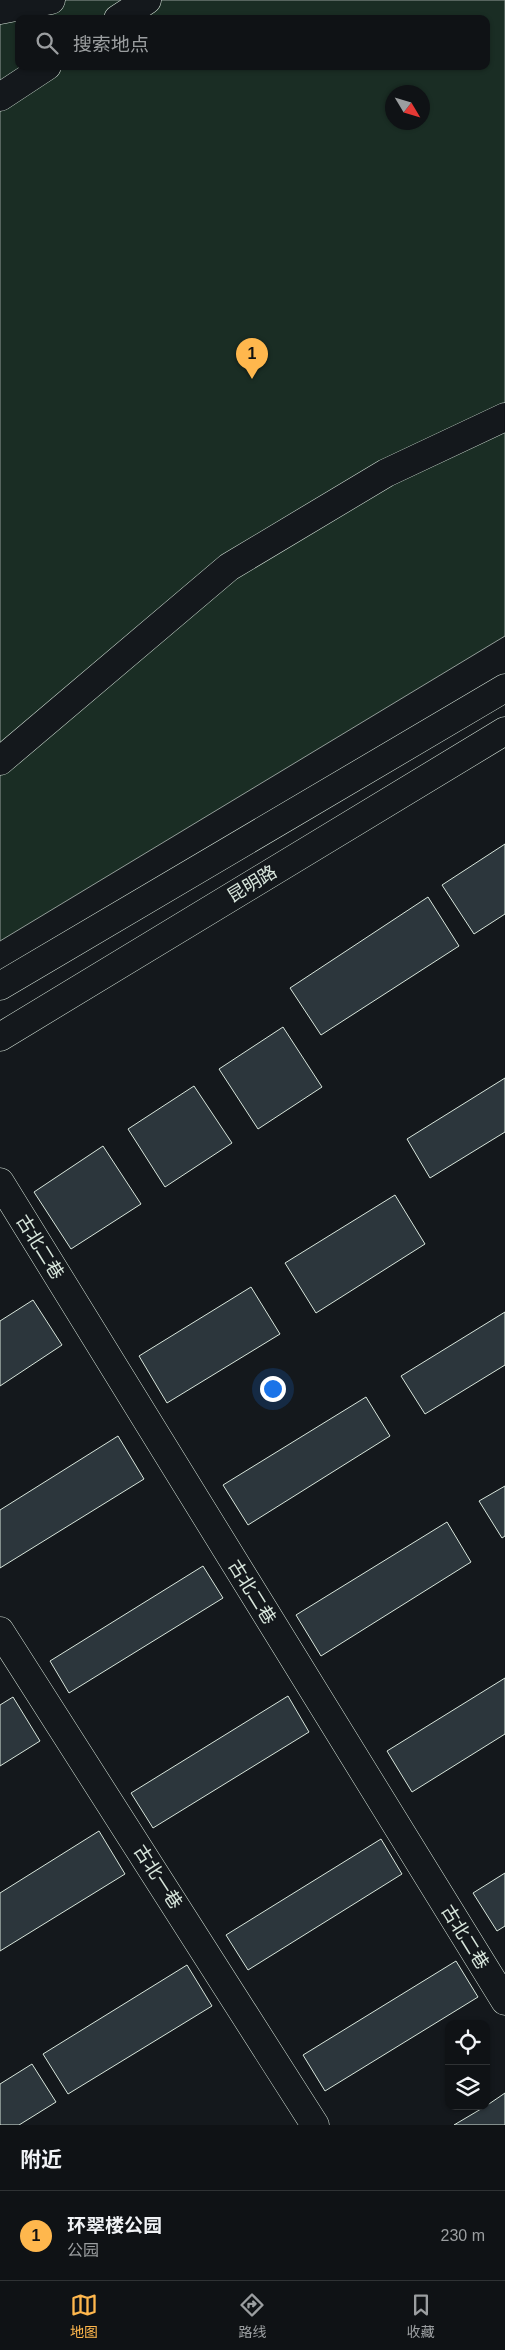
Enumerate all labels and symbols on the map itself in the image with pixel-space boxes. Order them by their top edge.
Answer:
north arrow [385,85,430,130]
pin: 1 [236,338,268,379]
street label: 昆明路 [224,862,280,906]
street label: 古北二巷 [12,1211,68,1283]
your location [260,1376,286,1402]
street label: 古北二巷 [224,1556,280,1628]
street label: 古北一巷 [130,1841,186,1913]
street label: 古北二巷 [437,1901,493,1973]

